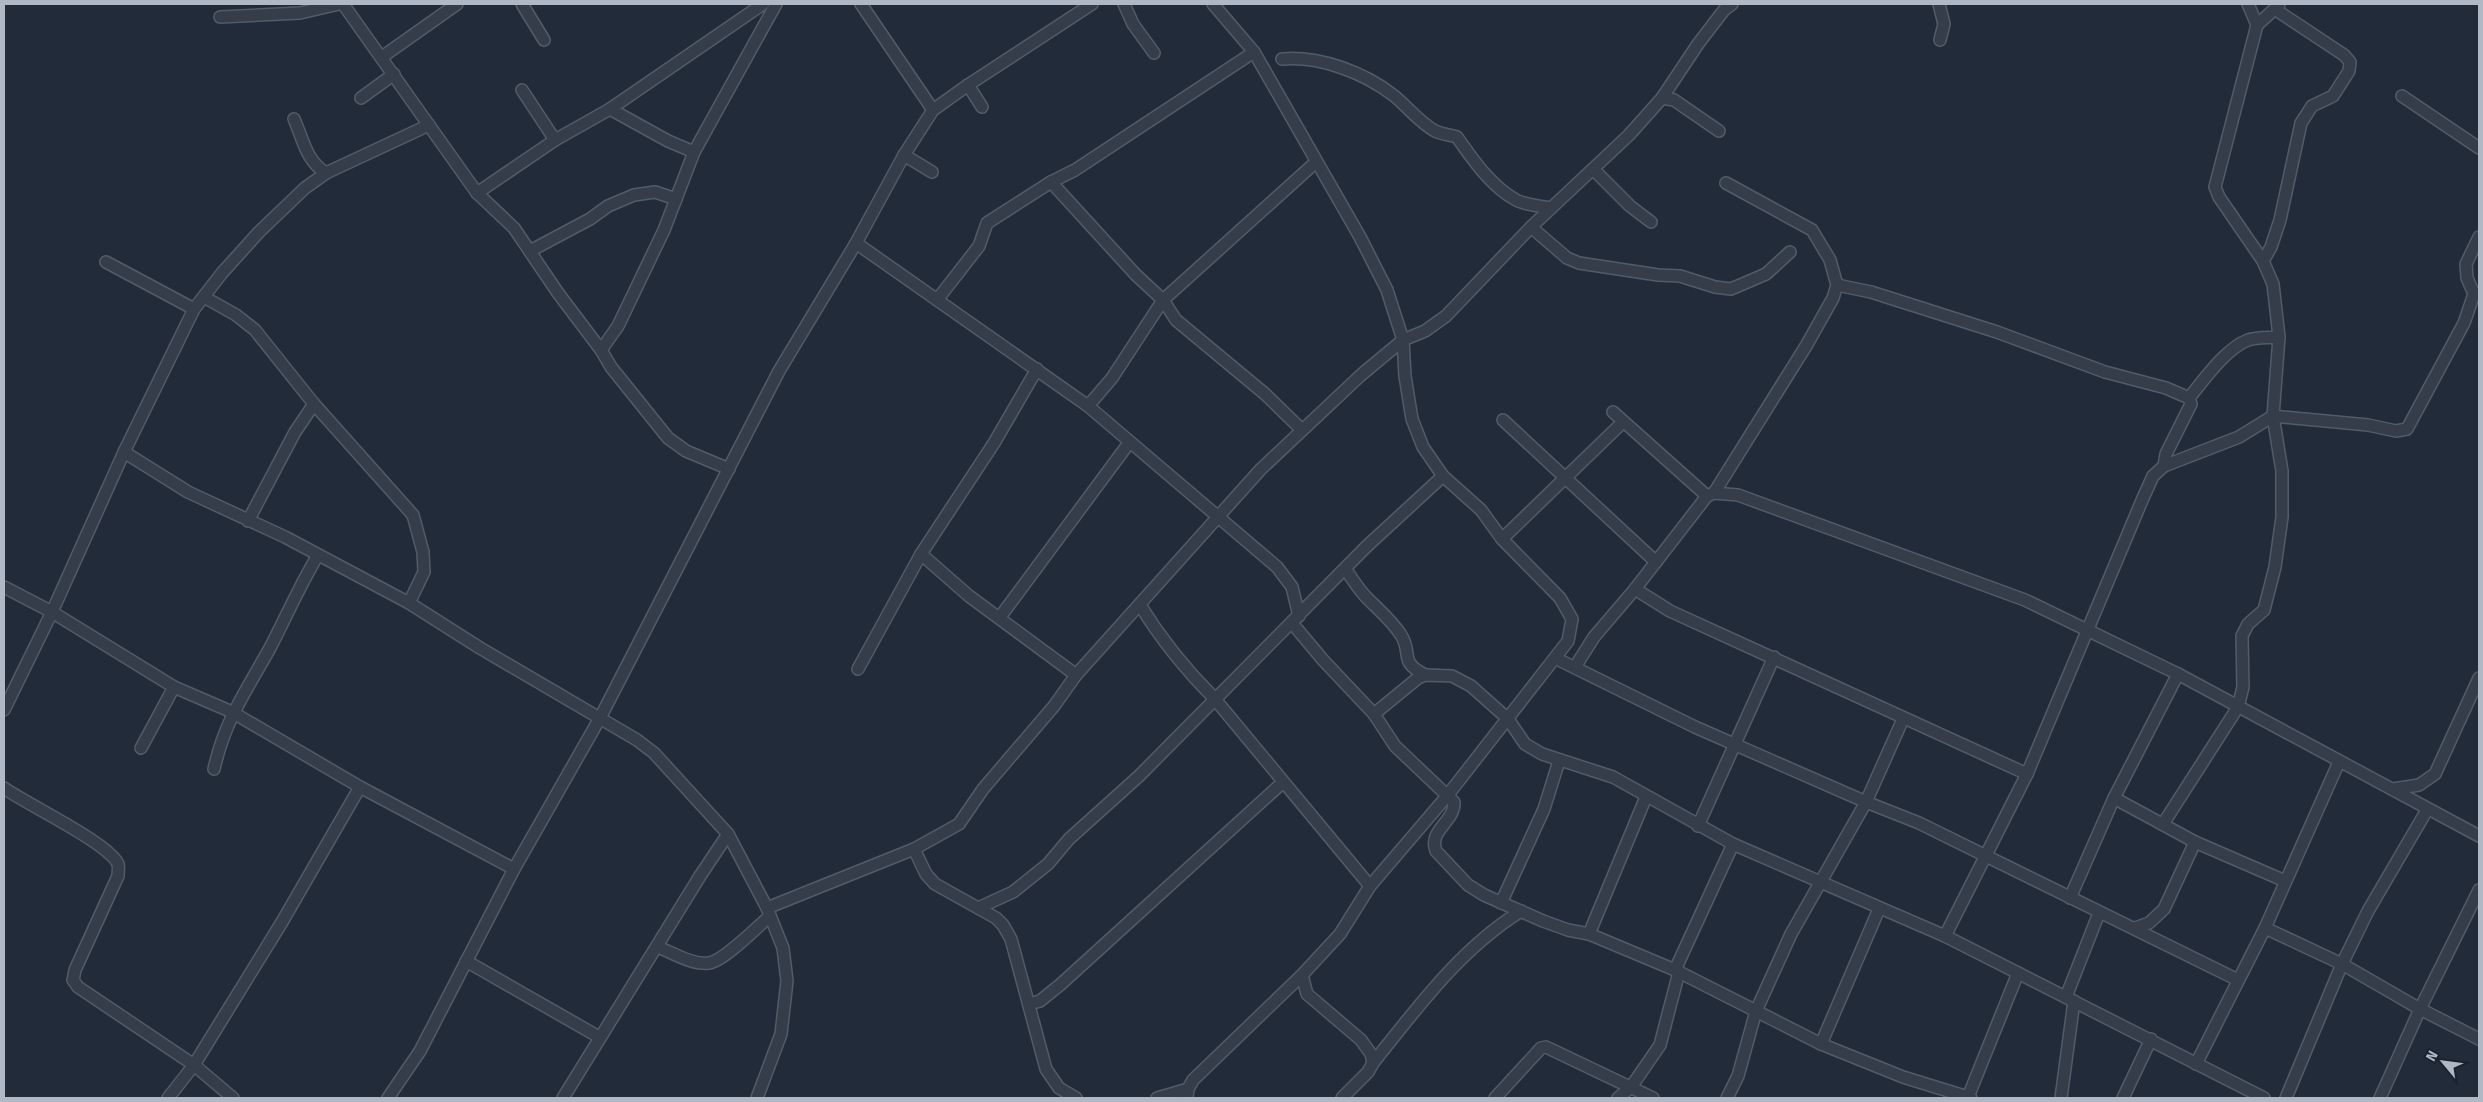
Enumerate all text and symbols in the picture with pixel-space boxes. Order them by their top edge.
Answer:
north arrow [2418,1037,2468,1087]
text: N [2422,1048,2442,1064]

